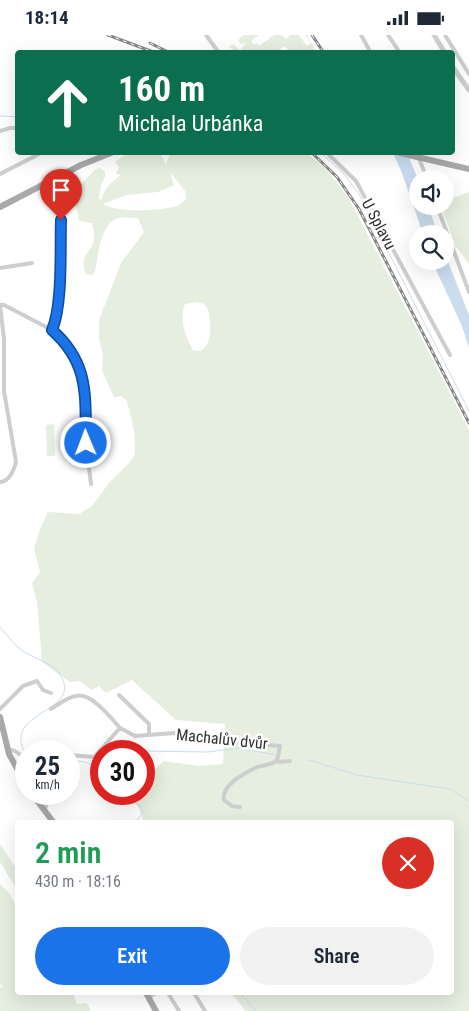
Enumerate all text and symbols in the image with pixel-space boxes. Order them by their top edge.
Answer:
text: 18:14 [25,6,69,29]
text: 160 m [118,69,205,110]
icon: ahead [35,70,100,135]
text: Michala Urbánka [118,111,263,136]
pin [40,169,82,220]
map controls [409,170,454,270]
button: sound [409,170,454,215]
icon: arrive [47,176,75,204]
street label: U Splavu [358,195,400,253]
button: search [409,225,454,270]
position arrow [59,416,111,468]
street label: Machalův dvůr [175,725,269,753]
speed limit sign: 30 [90,740,155,805]
text: 25 [35,752,60,781]
text: km/h [35,778,60,792]
text: 2 min [35,835,101,870]
button: close [382,837,434,889]
text: 430 m · 18:16 [35,872,121,891]
button: Exit [35,927,230,985]
button: Share [240,927,434,985]

